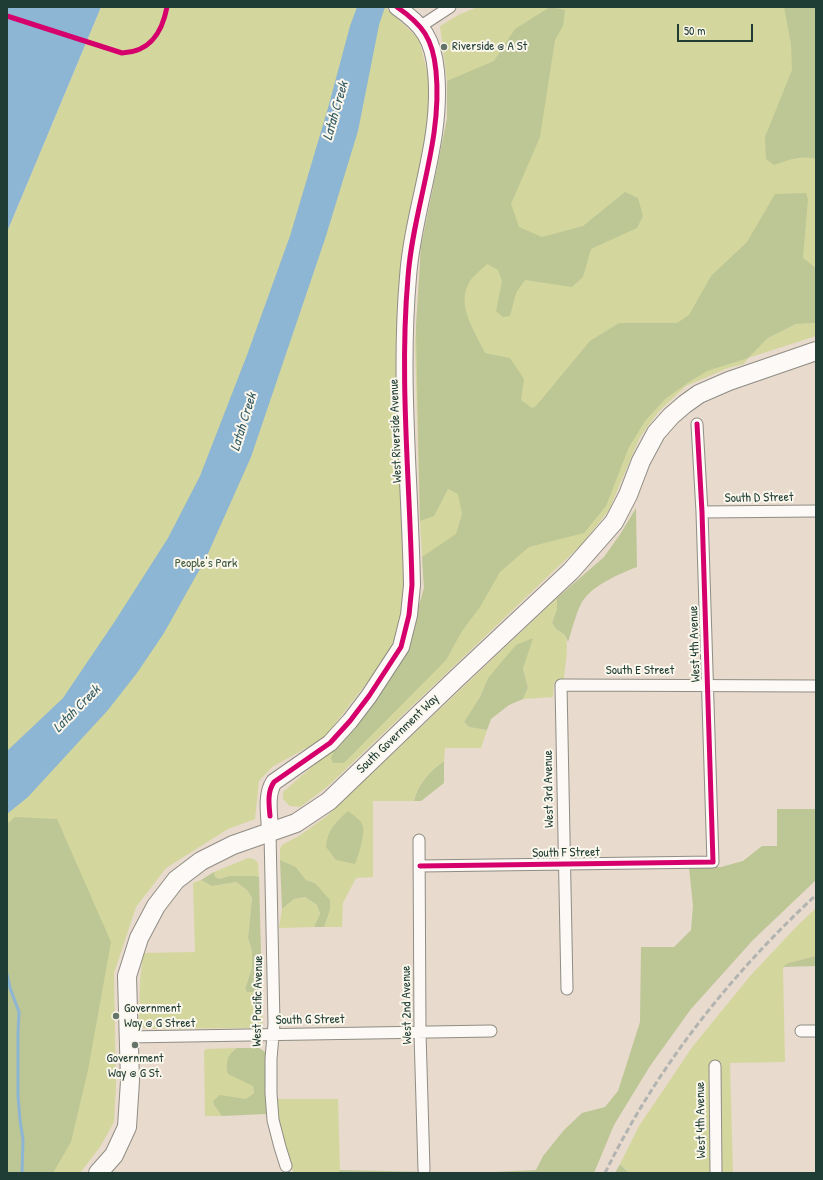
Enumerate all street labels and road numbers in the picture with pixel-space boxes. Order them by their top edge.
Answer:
street label: West Riverside Avenue [386,379,406,483]
street label: South D Street [724,490,794,506]
street label: West 4th Avenue [686,606,704,682]
street label: South E Street [606,663,674,679]
street label: South Government Way [354,691,442,777]
street label: West 3rd Avenue [541,750,557,828]
street label: South F Street [532,845,600,861]
street label: West Pacific Avenue [249,955,267,1047]
street label: West 2nd Avenue [399,966,415,1044]
street label: South G Street [275,1012,345,1028]
street label: West 4th Avenue [693,1082,709,1158]

